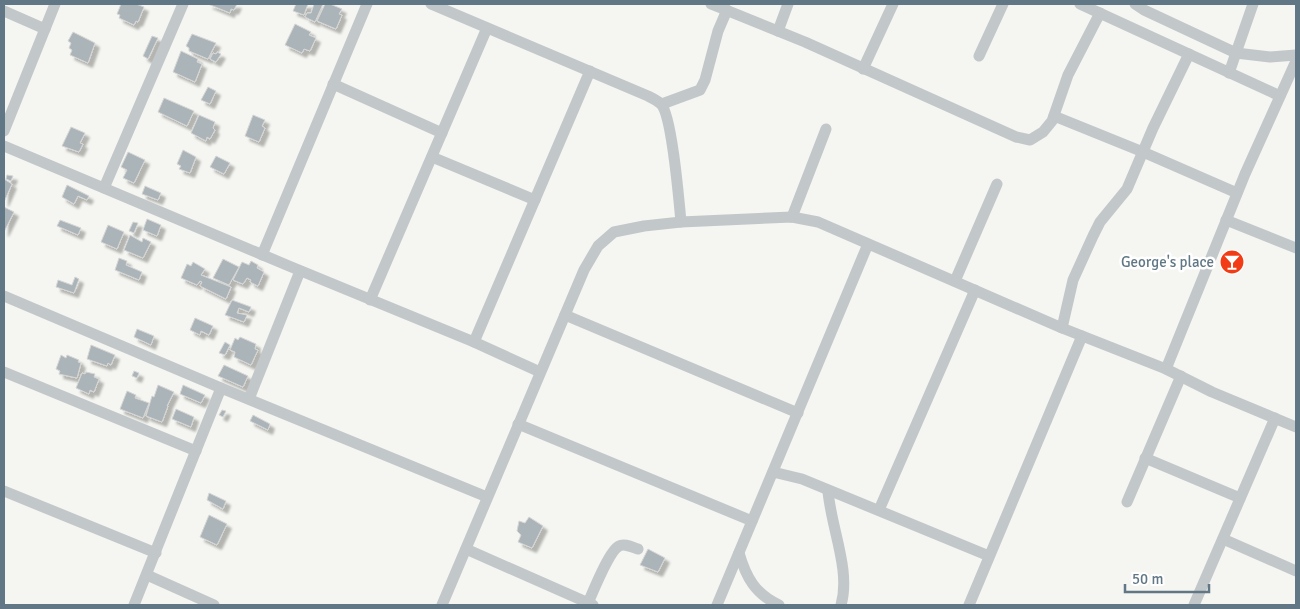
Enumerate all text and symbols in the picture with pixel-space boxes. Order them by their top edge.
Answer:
bar icon: George's place [1219,249,1245,275]
place label: George's place [1121,253,1214,271]
scale bar [1125,562,1209,594]
text: 50 m [1132,570,1163,588]

